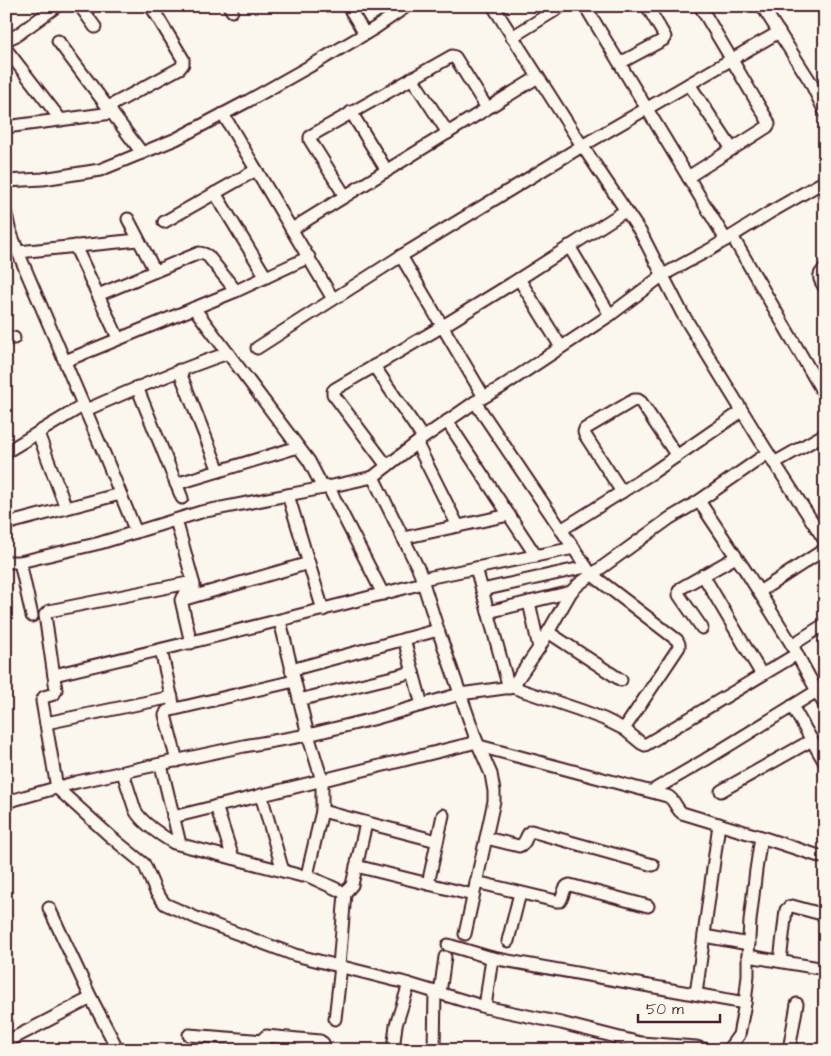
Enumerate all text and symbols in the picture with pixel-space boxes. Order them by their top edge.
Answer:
scale bar [638,991,721,1023]
text: 50 m [646,999,684,1020]

